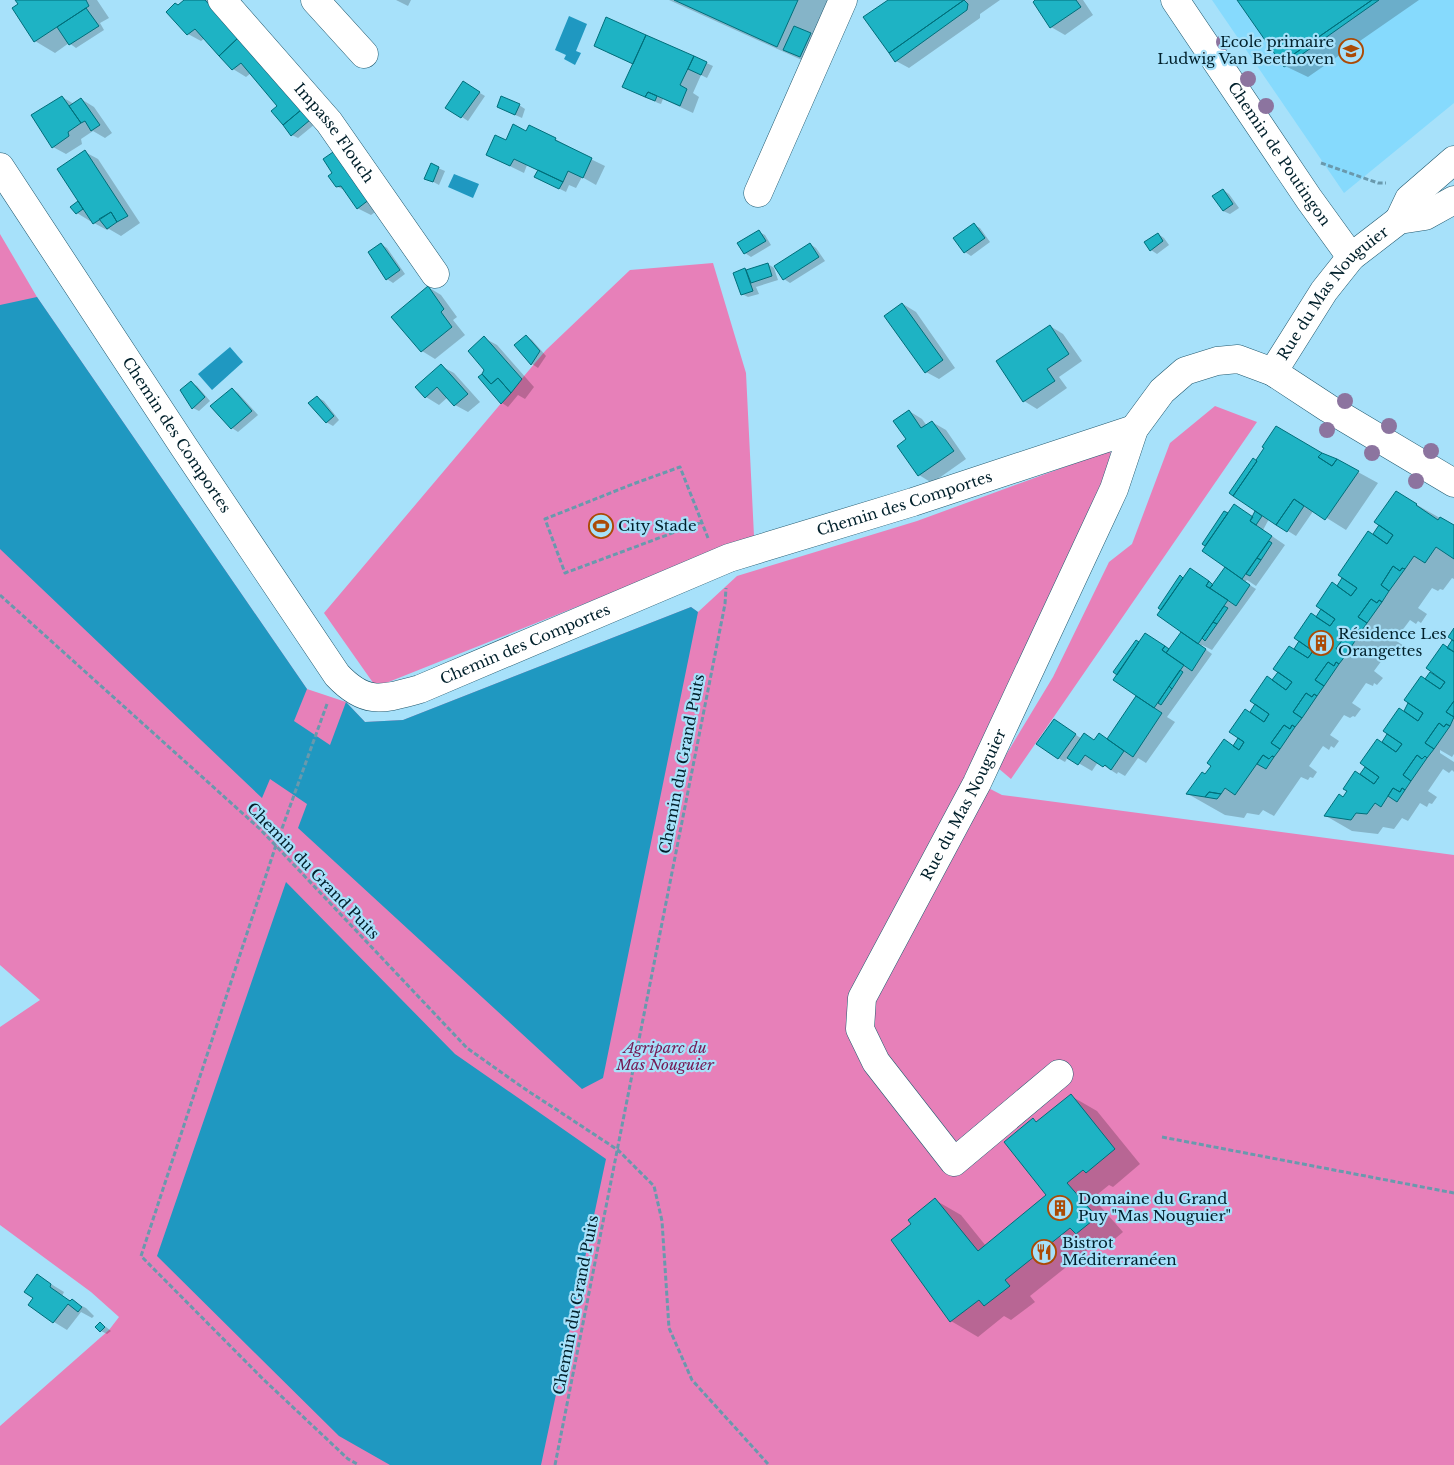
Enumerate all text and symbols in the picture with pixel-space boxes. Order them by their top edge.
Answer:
place label: Ecole primaire Ludwig Van Beethoven [1157,32,1334,68]
school or university icon: Ecole primaire Ludwig Van Beethoven [1338,38,1364,64]
street label: Chemin de Poutingon [1224,78,1335,229]
street label: Impasse Flouch [290,79,378,186]
street label: Rue du Mas Nouguier [1273,221,1393,363]
street label: Chemin des Comportes [119,353,236,516]
street label: Chemin des Comportes [814,466,995,540]
sports icon: City Stade [588,513,614,539]
place label: City Stade [618,516,697,535]
street label: Chemin des Comportes [437,599,613,688]
place label: Résidence Les Orangettes [1338,624,1447,660]
building icon: Résidence Les Orangettes [1308,630,1334,656]
street label: Chemin du Grand Puits [655,672,708,855]
street label: Rue du Mas Nouguier [917,725,1010,884]
street label: Chemin du Grand Puits [243,798,384,943]
park label: Agriparc du Mas Nouguier [615,1038,715,1074]
place label: Domaine du Grand Puy "Mas Nouguier" [1078,1189,1231,1225]
building icon: Domaine du Grand Puy "Mas Nouguier" [1047,1195,1073,1221]
street label: Chemin du Grand Puits [549,1213,602,1396]
place label: Bistrot Méditerranéen [1062,1233,1177,1269]
restaurant icon: Bistrot Méditerranéen [1031,1239,1057,1265]

